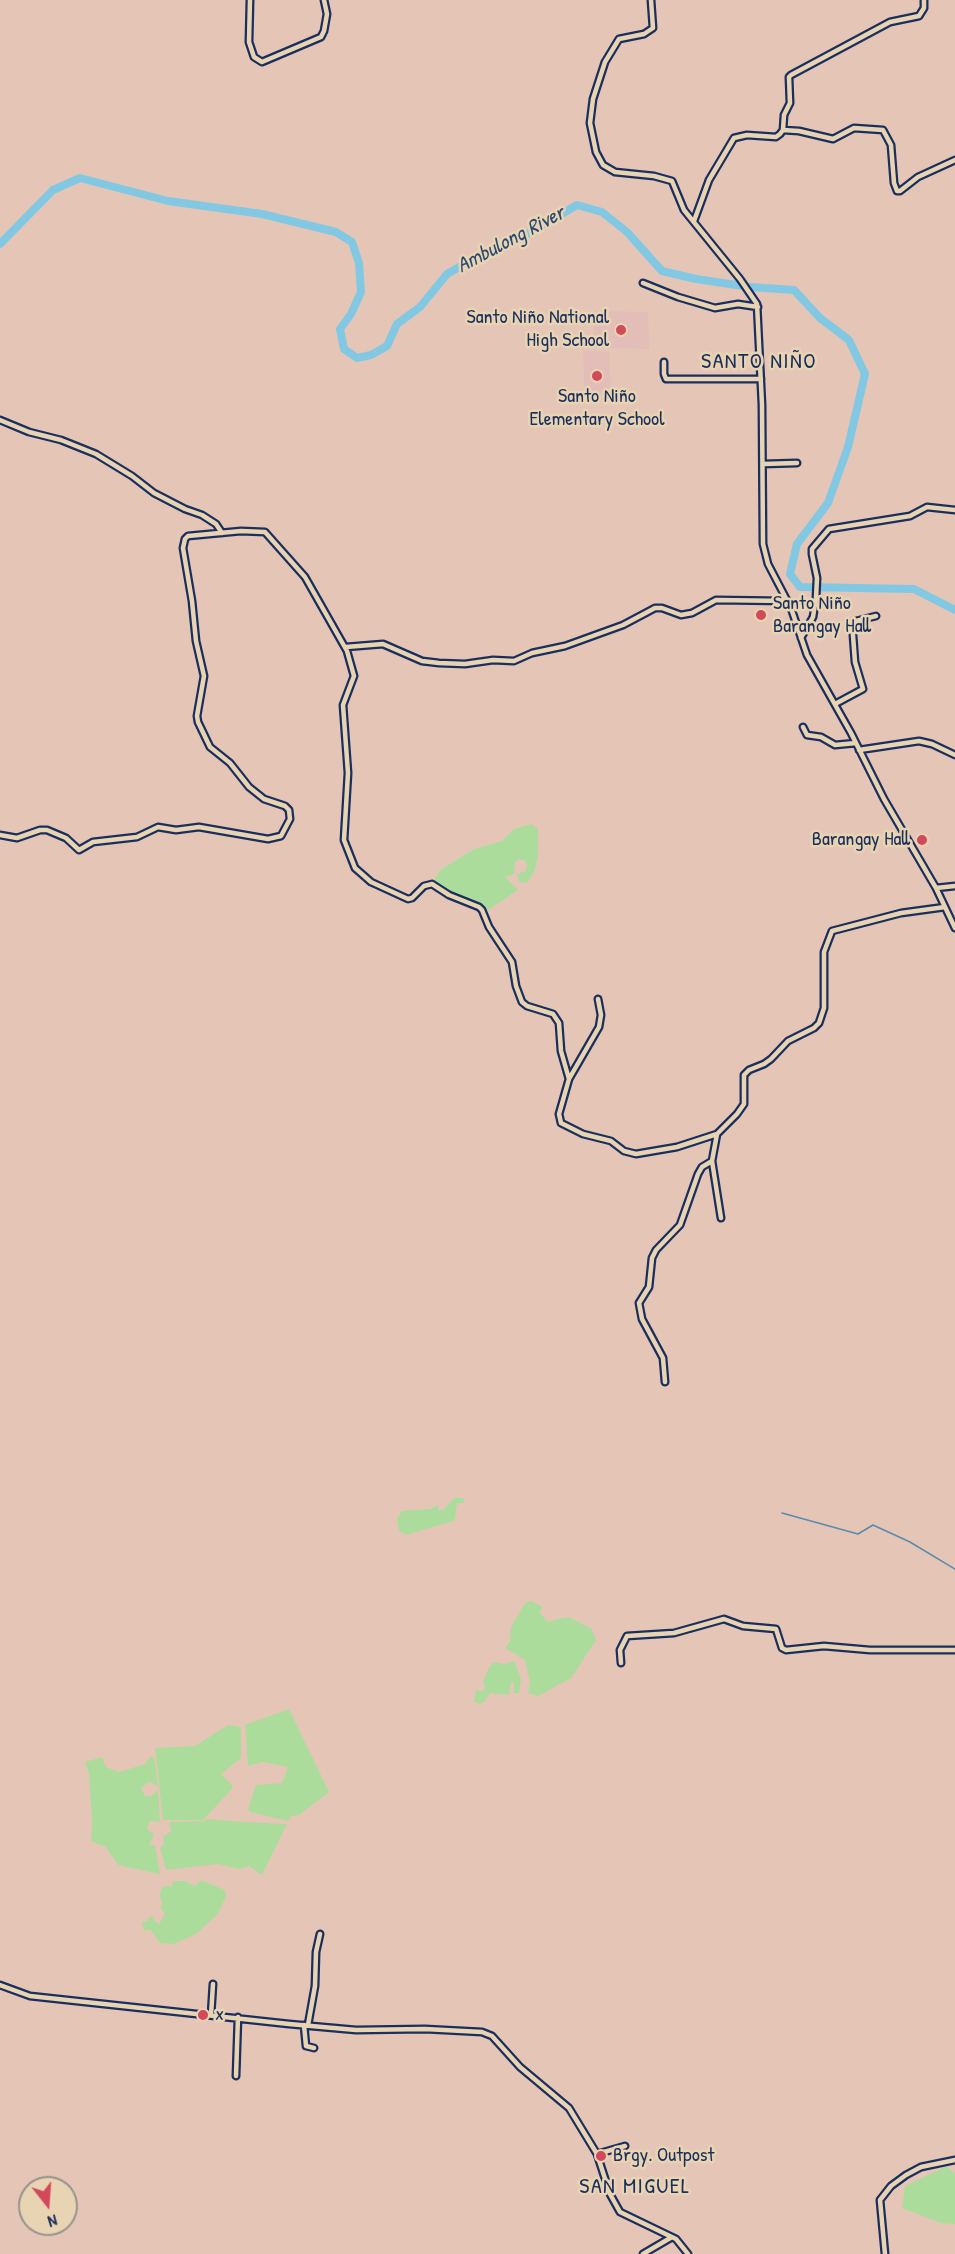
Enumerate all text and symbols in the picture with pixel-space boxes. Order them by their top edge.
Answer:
water label: Ambulong River [453,201,569,279]
place label: Santo Niño National High School [466,306,609,353]
marker: Santo Niño National High School [614,323,628,337]
district label: SANTO NIÑO [701,349,817,375]
marker: Santo Niño Elementary School [590,369,604,383]
place label: Santo Niño Elementary School [530,385,664,432]
place label: Santo Niño Barangay Hall [773,592,871,639]
marker: Santo Niño Barangay Hall [754,608,768,622]
place label: Barangay Hall [812,828,910,852]
marker: Barangay Hall [915,833,929,847]
place label: x [215,2003,224,2027]
marker: x [196,2008,210,2022]
place label: Brgy. Outpost [613,2144,714,2168]
marker: Brgy. Outpost [594,2149,608,2163]
district label: SAN MIGUEL [579,2174,691,2200]
north arrow [18,2176,78,2236]
text: N [45,2210,60,2233]

